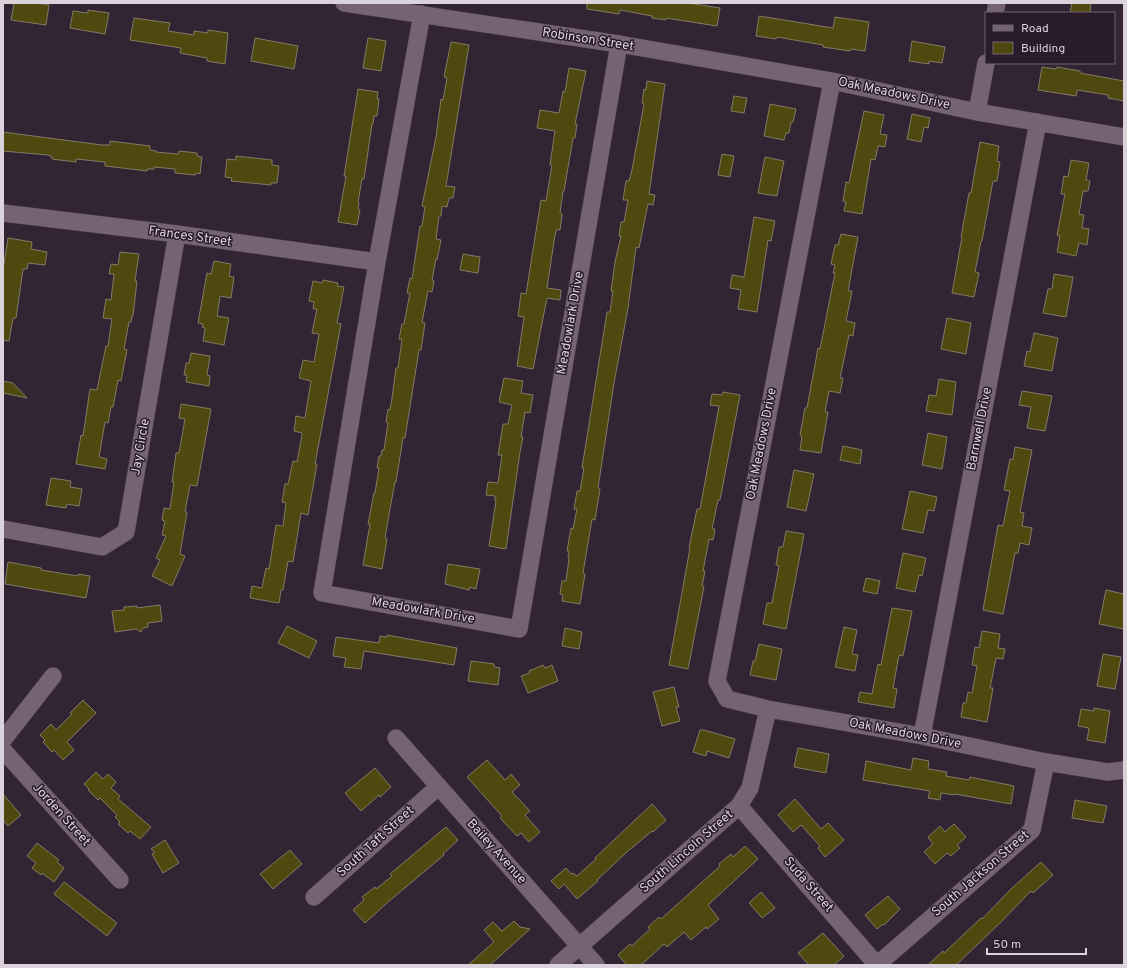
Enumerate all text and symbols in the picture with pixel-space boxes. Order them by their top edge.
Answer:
legend [985,12,1115,64]
text: Road [1021,21,1049,37]
street label: Robinson Street [541,25,635,55]
text: Building [1021,41,1065,57]
street label: Oak Meadows Drive [837,74,951,114]
street label: Frances Street [147,223,233,251]
street label: Meadowlark Drive [554,270,588,376]
street label: Oak Meadows Drive [743,386,781,502]
street label: Barnwell Drive [964,386,996,472]
street label: Jay Circle [128,417,154,477]
street label: Meadowlark Drive [370,594,476,628]
street label: Oak Meadows Drive [847,715,963,753]
street label: Jorden Street [28,780,94,850]
street label: South Taft Street [334,803,418,881]
street label: South Lincoln Street [637,807,737,897]
street label: Bailey Avenue [463,816,529,888]
street label: South Jackson Street [929,827,1033,921]
street label: Suda Street [780,854,836,916]
scale bar [987,930,1086,956]
text: 50 m [993,937,1021,953]

